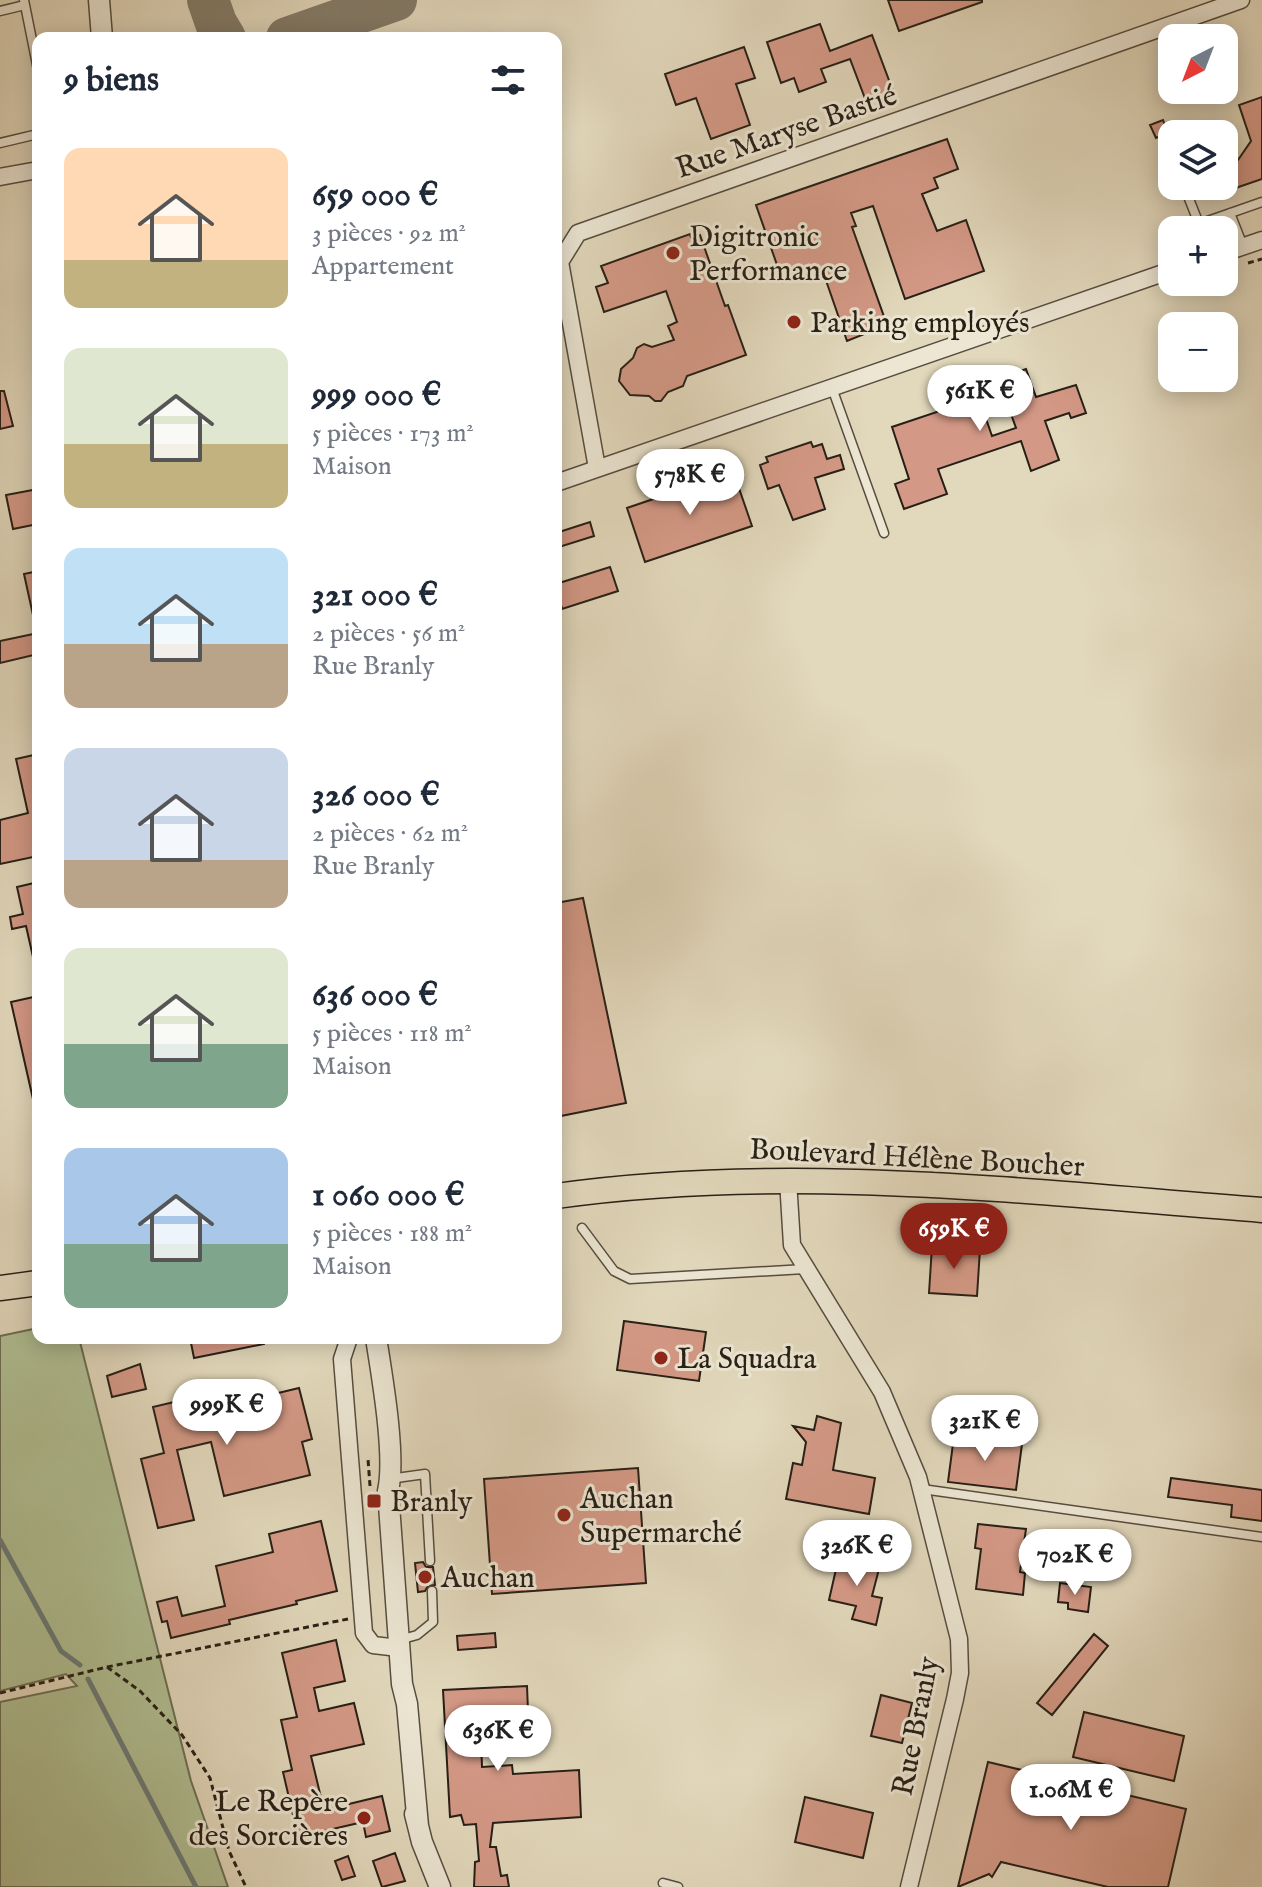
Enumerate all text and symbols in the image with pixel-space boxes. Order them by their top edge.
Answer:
north arrow [1158,24,1238,104]
map controls [1158,24,1238,392]
icon: filters [486,58,530,102]
text: 9 biens [64,59,159,102]
street label: Rue Maryse Bastié [671,77,902,189]
button: layers [1158,120,1238,200]
text: 659 000 € [312,174,438,217]
icon: home [128,180,224,276]
button: + [1158,216,1238,296]
text: 3 pièces · 92 m² [312,217,466,250]
place label: Digitronic Performance [689,219,847,291]
marker: Digitronic Performance [664,244,682,262]
text: Appartement [312,250,454,283]
place label: Parking employés [810,305,1030,343]
button: − [1158,312,1238,392]
marker: Parking employés [785,313,803,331]
pin: 561K € [915,365,1045,433]
text: 999 000 € [312,374,441,417]
text: 561K € [945,374,1015,407]
icon: home [128,380,224,476]
text: 5 pièces · 173 m² [312,417,474,450]
pin: 578K € [625,449,755,517]
text: Maison [312,450,392,483]
text: 578K € [654,458,726,491]
text: 321 000 € [312,574,438,617]
icon: home [128,580,224,676]
text: 2 pièces · 56 m² [312,617,465,650]
text: Rue Branly [312,650,434,683]
text: 326 000 € [312,774,440,817]
icon: home [128,780,224,876]
text: 2 pièces · 62 m² [312,817,468,850]
text: Rue Branly [312,850,434,883]
text: 636 000 € [312,974,438,1017]
icon: home [128,980,224,1076]
text: 5 pièces · 118 m² [312,1017,472,1050]
text: Maison [312,1050,392,1083]
street label: Boulevard Hélène Boucher [748,1131,1085,1187]
text: 1 060 000 € [312,1174,465,1217]
icon: home [128,1180,224,1276]
pin: 659K € [889,1203,1019,1271]
text: 659K € [918,1212,990,1245]
text: 5 pièces · 188 m² [312,1217,472,1250]
text: Maison [312,1250,392,1283]
place label: La Squadra [677,1341,817,1379]
marker: La Squadra [652,1349,670,1367]
pin: 999K € [162,1379,292,1447]
text: 999K € [190,1388,264,1421]
pin: 321K € [920,1395,1050,1463]
text: 321K € [949,1404,1021,1437]
place label: Auchan Supermarché [579,1481,742,1553]
place label: Branly [390,1484,473,1522]
marker: Branly [365,1492,383,1510]
marker: Auchan Supermarché [555,1506,573,1524]
pin: 326K € [792,1520,922,1588]
text: 326K € [821,1529,893,1562]
pin: 702K € [1010,1529,1140,1597]
text: 702K € [1037,1538,1113,1571]
place label: Auchan [440,1560,535,1598]
marker: Auchan [416,1568,434,1586]
street label: Rue Branly [885,1653,949,1799]
pin: 636K € [433,1705,563,1773]
text: 636K € [462,1714,534,1747]
pin: 1.06M € [997,1764,1145,1832]
text: 1.06M € [1029,1773,1113,1806]
place label: Le Repère des Sorcières [189,1784,348,1856]
marker: Le Repère des Sorcières [355,1809,373,1827]

